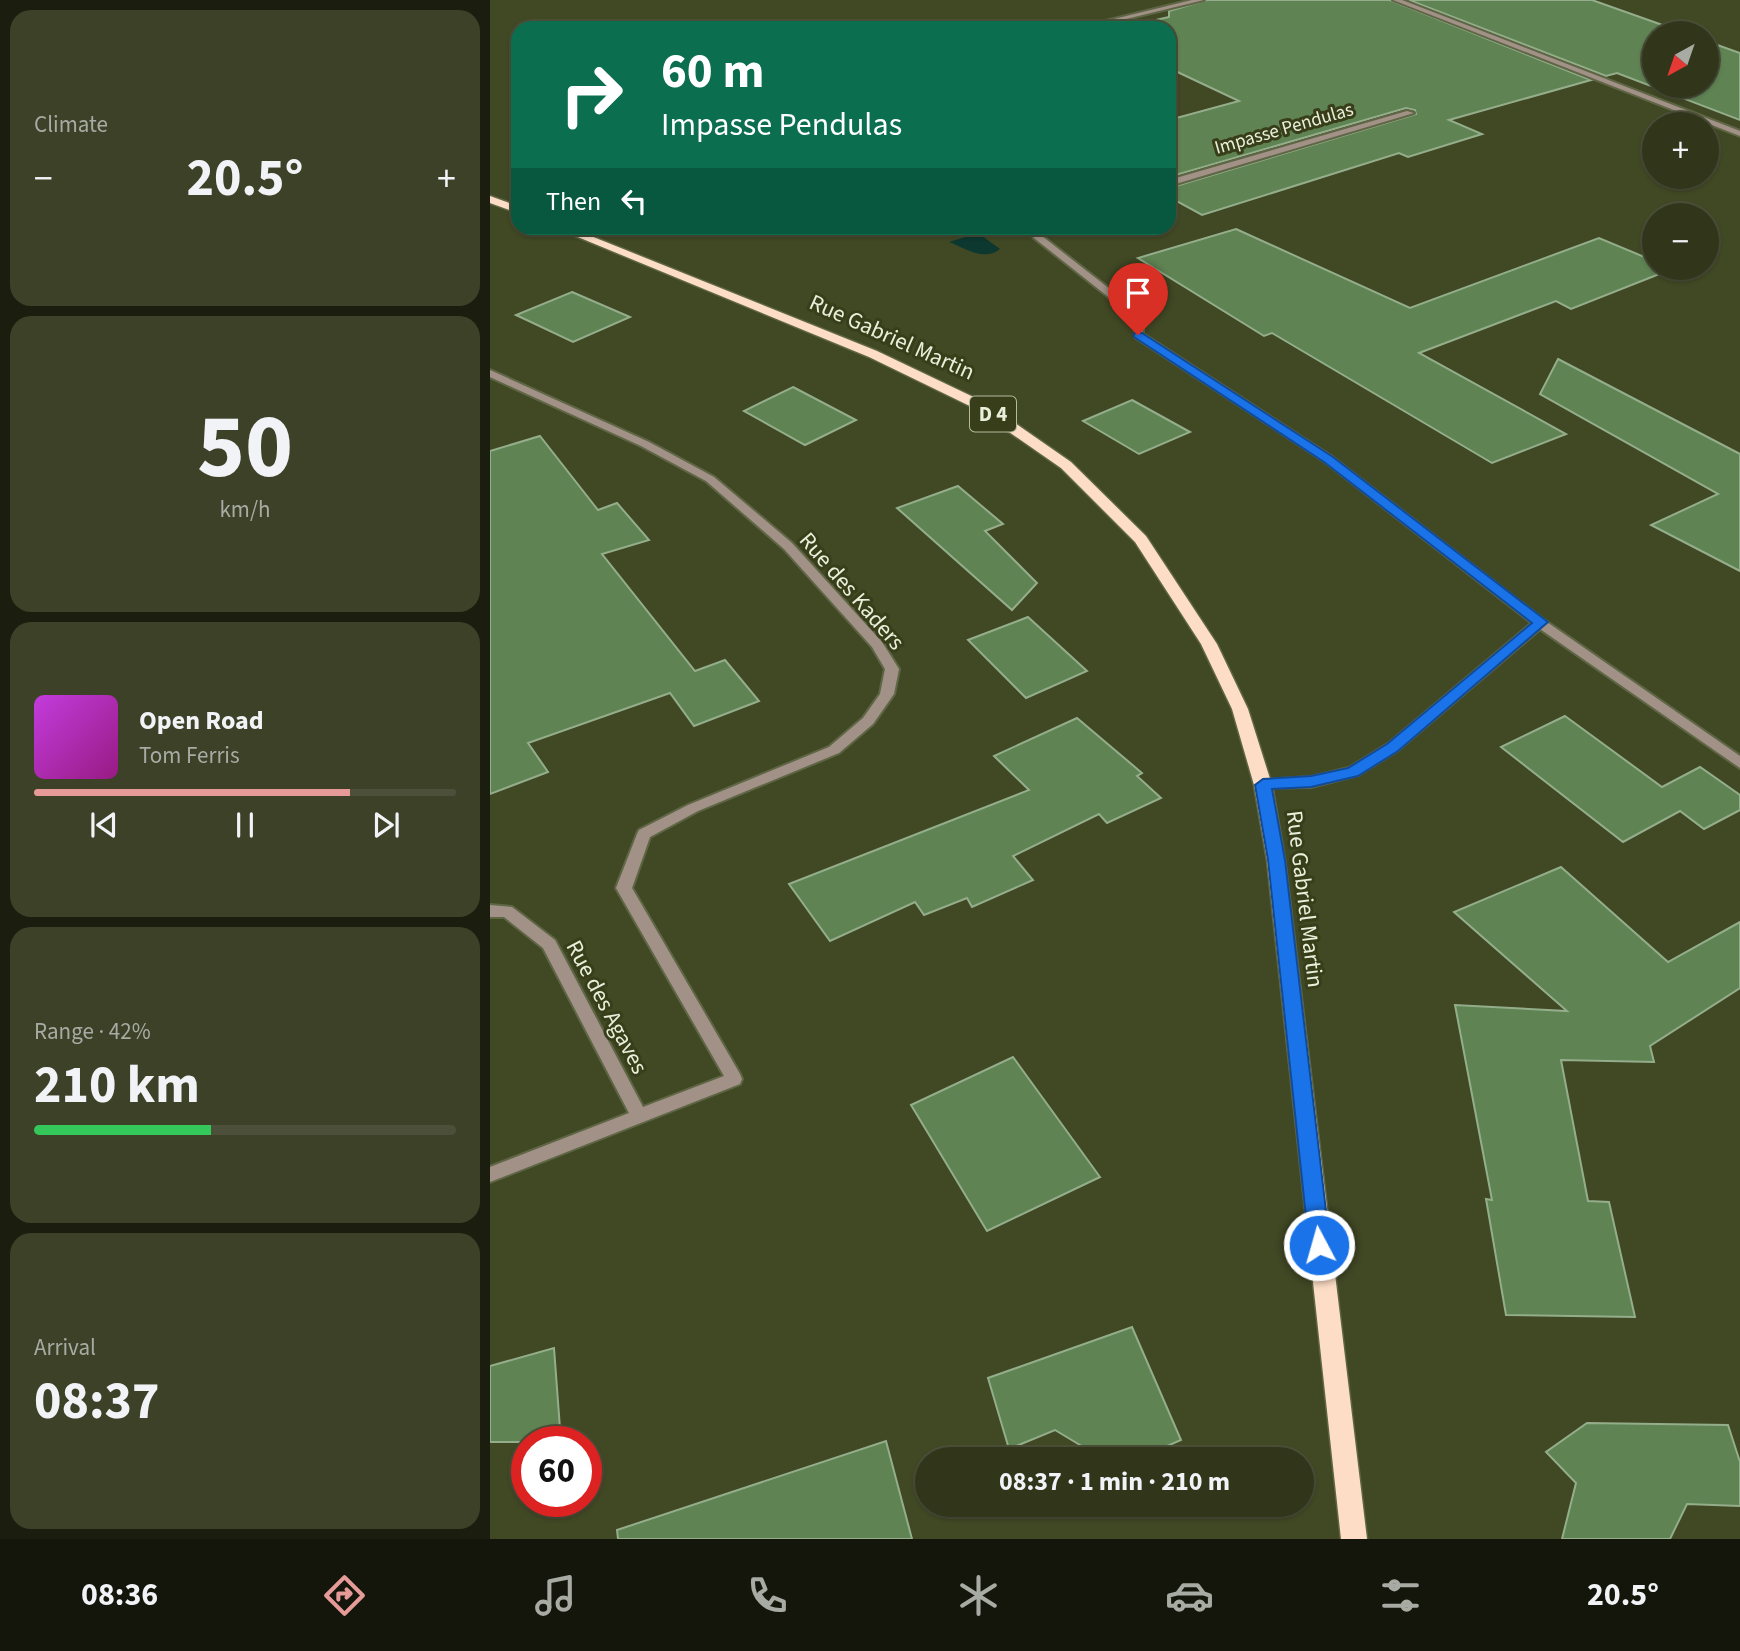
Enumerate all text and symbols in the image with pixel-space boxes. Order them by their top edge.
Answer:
north arrow [1642,21,1718,98]
map controls [1642,21,1719,280]
text: 60 m [661,37,765,107]
icon: right [546,49,637,140]
street label: Impasse Pendulas [1211,96,1357,162]
text: Impasse Pendulas [661,102,902,148]
text: Climate [34,108,108,141]
button: + [1642,112,1719,189]
text: 20.5° [187,142,303,216]
text: − [34,152,53,206]
text: + [437,152,456,206]
icon: left [615,182,653,220]
text: Then [546,183,601,220]
button: − [1642,203,1719,280]
pin [1108,263,1168,335]
icon: arrive [1119,274,1157,312]
street label: Rue Gabriel Martin [804,286,980,388]
text: 50 [197,383,293,512]
road number: D 4 [970,396,1016,432]
text: km/h [219,493,271,526]
street label: Rue des Kaders [791,525,913,657]
text: Open Road [139,702,264,739]
text: Tom Ferris [139,739,240,772]
icon: previous [85,806,123,844]
icon: pause [226,806,264,844]
icon: next [367,806,405,844]
street label: Rue Gabriel Martin [1278,809,1332,989]
street label: Rue des Agaves [558,934,656,1080]
text: Range · 42% [34,1015,151,1048]
text: 210 km [34,1049,200,1123]
position arrow [1282,1208,1356,1282]
text: Arrival [34,1331,96,1364]
text: 08:37 [34,1365,159,1439]
speed limit sign: 60 [511,1426,602,1517]
text: 08:37 · 1 min · 210 m [999,1463,1230,1500]
icon: directions [320,1571,369,1620]
icon: music [531,1571,580,1620]
icon: phone [743,1571,792,1620]
icon: climate [954,1571,1003,1620]
icon: car [1165,1571,1214,1620]
icon: filters [1376,1571,1425,1620]
text: 08:36 [81,1572,158,1618]
text: 20.5° [1587,1572,1659,1618]

